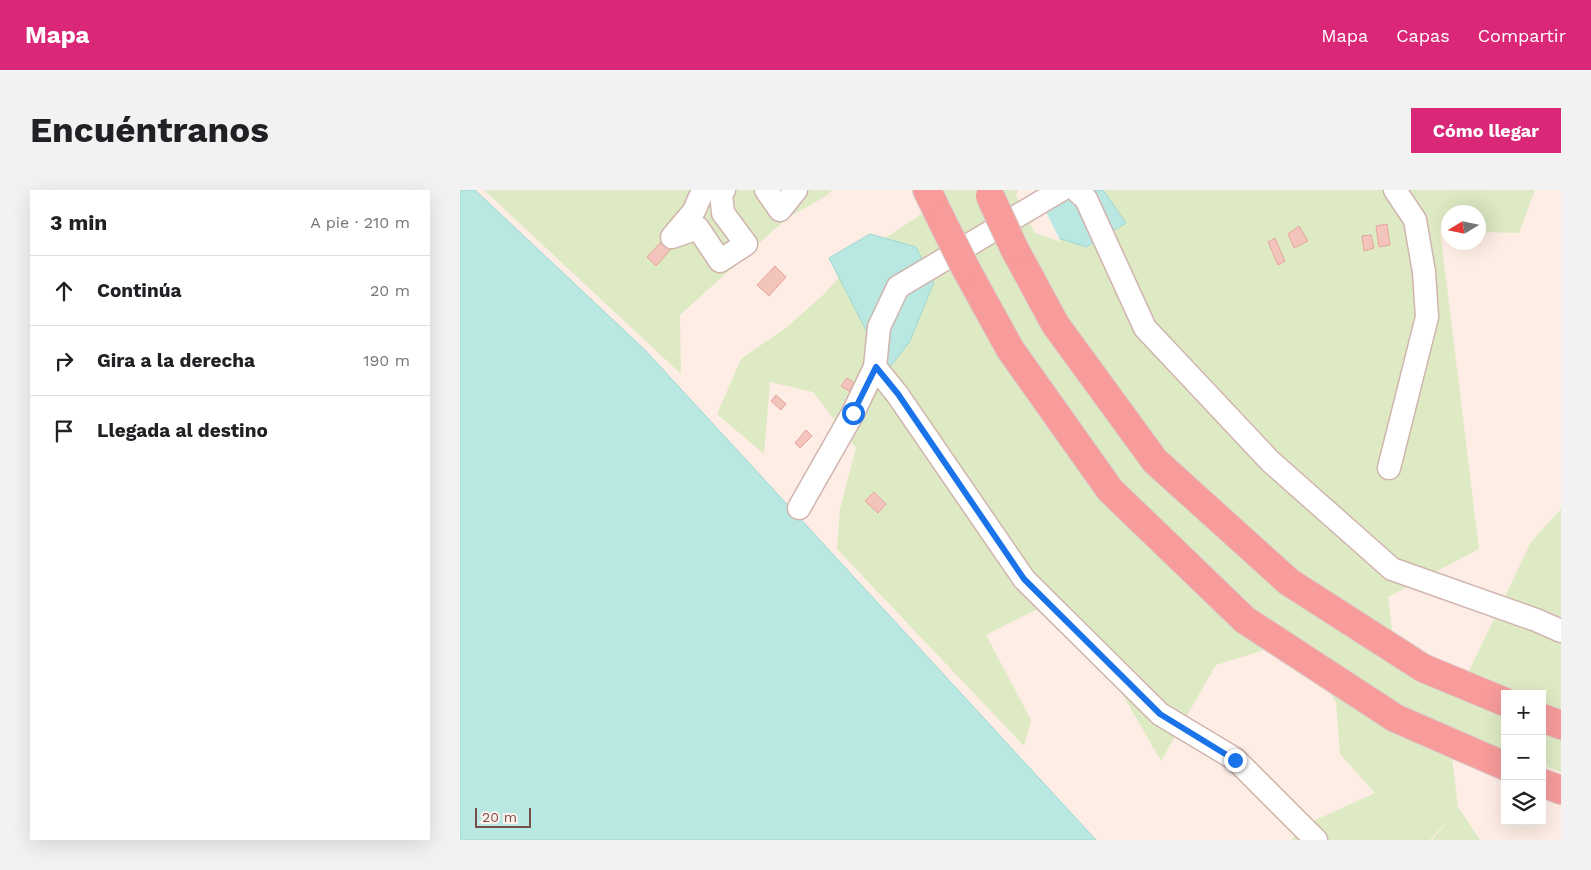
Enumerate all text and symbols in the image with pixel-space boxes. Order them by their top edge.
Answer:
text: Mapa [25,21,90,49]
text: Mapa [1321,25,1368,46]
text: Capas [1396,25,1450,46]
text: Compartir [1478,25,1566,46]
button: Cómo llegar [1411,108,1561,153]
text: Encuéntranos [30,109,269,151]
north arrow [1441,205,1486,250]
text: 3 min [50,210,107,235]
text: A pie · 210 m [310,213,410,232]
icon: ahead [50,277,78,305]
text: Continúa [97,279,181,302]
text: 20 m [370,281,410,300]
icon: right [50,347,78,375]
text: Gira a la derecha [97,349,255,372]
text: 190 m [363,351,410,370]
route start [842,402,865,425]
icon: arrive [50,417,78,445]
text: Llegada al destino [97,419,268,442]
map controls [1501,690,1546,825]
button: + [1501,690,1546,735]
button: − [1501,735,1546,780]
route end [1224,749,1247,772]
button: layers [1501,780,1546,825]
scale bar [475,805,531,828]
text: 20 m [482,809,517,825]

